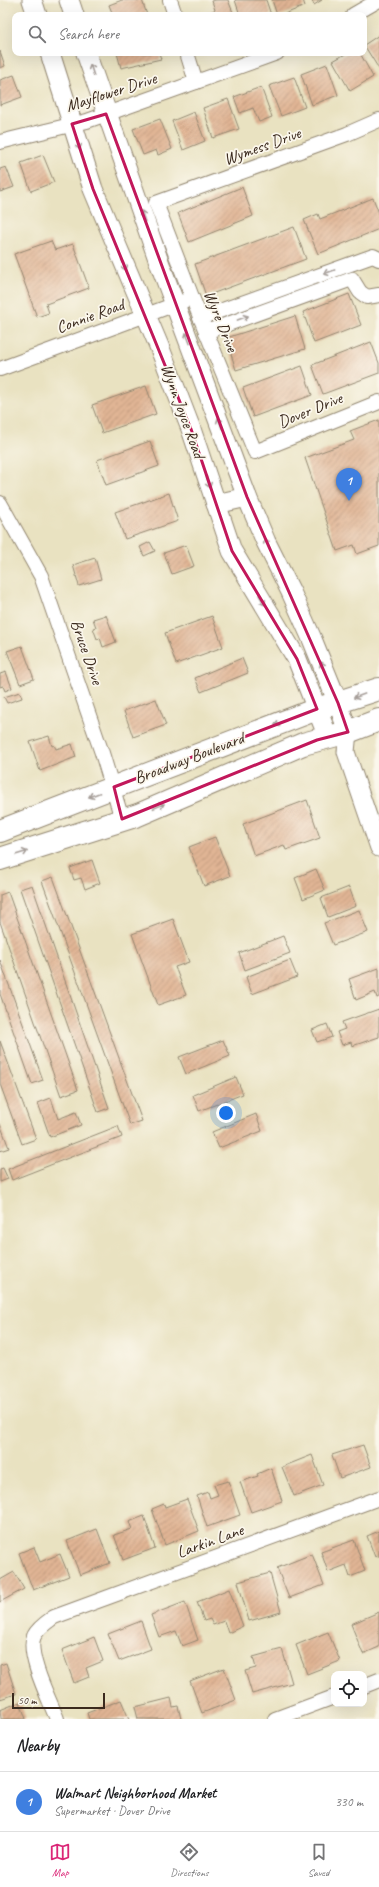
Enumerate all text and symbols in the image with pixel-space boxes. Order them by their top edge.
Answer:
search box [12,12,367,56]
icon: search [26,23,48,45]
text: Search here [58,25,119,44]
one-way arrow [88,64,95,77]
street label: Mayflower Drive [63,67,160,117]
street label: Wymess Drive [221,122,305,170]
one-way arrow [75,137,82,150]
one-way arrow [138,210,146,222]
one-way arrow [120,259,128,271]
one-way arrow [324,268,336,276]
street label: Wyre Drive [199,287,243,356]
street label: Connie Road [53,293,129,338]
one-way arrow [236,314,248,322]
one-way arrow [183,332,191,344]
street label: Wynn Joyce Road [156,361,211,463]
street label: Dover Drive [275,387,347,432]
one-way arrow [216,418,224,430]
pin: 1 [336,468,362,501]
one-way arrow [205,476,213,488]
one-way arrow [263,539,270,551]
one-way arrow [258,594,266,606]
street label: Bruce Drive [66,617,108,689]
one-way arrow [319,662,327,674]
one-way arrow [352,693,365,700]
one-way arrow [275,720,287,728]
street label: Broadway Boulevard [131,726,250,789]
one-way arrow [88,791,100,799]
one-way arrow [152,802,164,810]
one-way arrow [15,849,28,856]
your location [216,1103,236,1123]
street label: Larkin Lane [174,1519,248,1563]
map controls [331,1671,367,1707]
button: locate [331,1671,367,1707]
scale bar [12,1691,105,1710]
text: 50 m [18,1693,37,1707]
text: Nearby [16,1735,59,1756]
text: Walmart Neighborhood Market [54,1784,216,1803]
text: 1 [26,1794,32,1810]
text: 330 m [335,1794,363,1810]
text: Supermarket · Dover Drive [54,1803,170,1819]
tab: Map [49,1841,71,1879]
tab: Directions [170,1841,209,1879]
tab: Saved [308,1841,330,1879]

